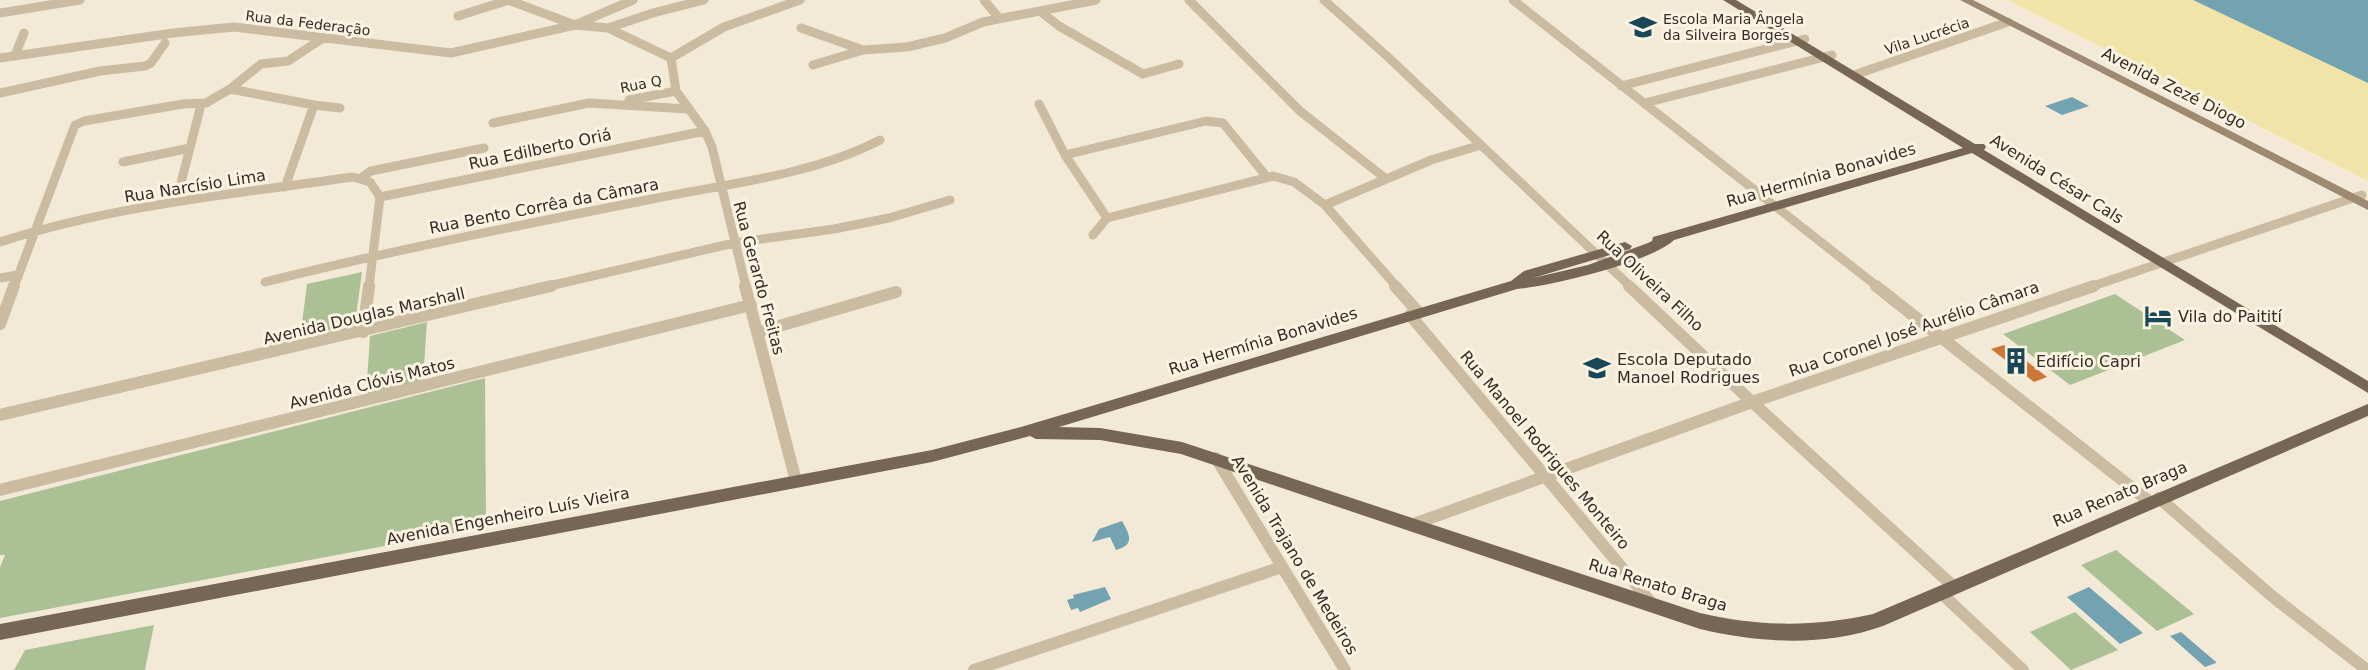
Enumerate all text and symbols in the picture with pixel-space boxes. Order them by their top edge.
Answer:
street label: Rua da Federação [245,7,371,39]
place label: Escola Maria Ângela da Silveira Borges [1663,10,1804,43]
school or university icon: Escola Maria Ângela da Silveira Borges [1628,12,1658,42]
street label: Vila Lucrécia [1883,14,1971,58]
street label: Avenida Zezé Diogo [2099,43,2249,133]
street label: Rua Q [619,72,663,96]
street label: Rua Edilberto Oriá [467,125,613,173]
street label: Avenida César Cals [1987,130,2127,228]
street label: Rua Hermínia Bonavides [1724,139,1918,211]
street label: Rua Narcísio Lima [123,165,267,207]
street label: Rua Bento Corrêa da Câmara [428,174,660,238]
street label: Rua Gerardo Freitas [729,199,789,357]
street label: Rua Oliveira Filho [1593,227,1707,335]
street label: Rua Coronel José Aurélio Câmara [1786,277,2042,381]
street label: Avenida Douglas Marshall [261,284,467,348]
hotel icon: Vila do Paitití [2143,301,2173,331]
street label: Rua Hermínia Bonavides [1166,303,1360,379]
place label: Vila do Paitití [2178,307,2283,326]
building icon: Edifício Capri [2001,346,2031,376]
street label: Rua Manoel Rodrigues Monteiro [1456,347,1634,553]
place label: Escola Deputado Manoel Rodrigues [1617,350,1760,387]
place label: Edifício Capri [2036,352,2141,371]
street label: Avenida Clóvis Matos [287,353,457,413]
school or university icon: Escola Deputado Manoel Rodrigues [1582,353,1612,383]
street label: Avenida Trajano de Medeiros [1228,452,1362,658]
street label: Rua Renato Braga [2050,457,2190,531]
street label: Avenida Engenheiro Luís Vieira [385,483,631,549]
street label: Rua Renato Braga [1586,555,1730,615]

